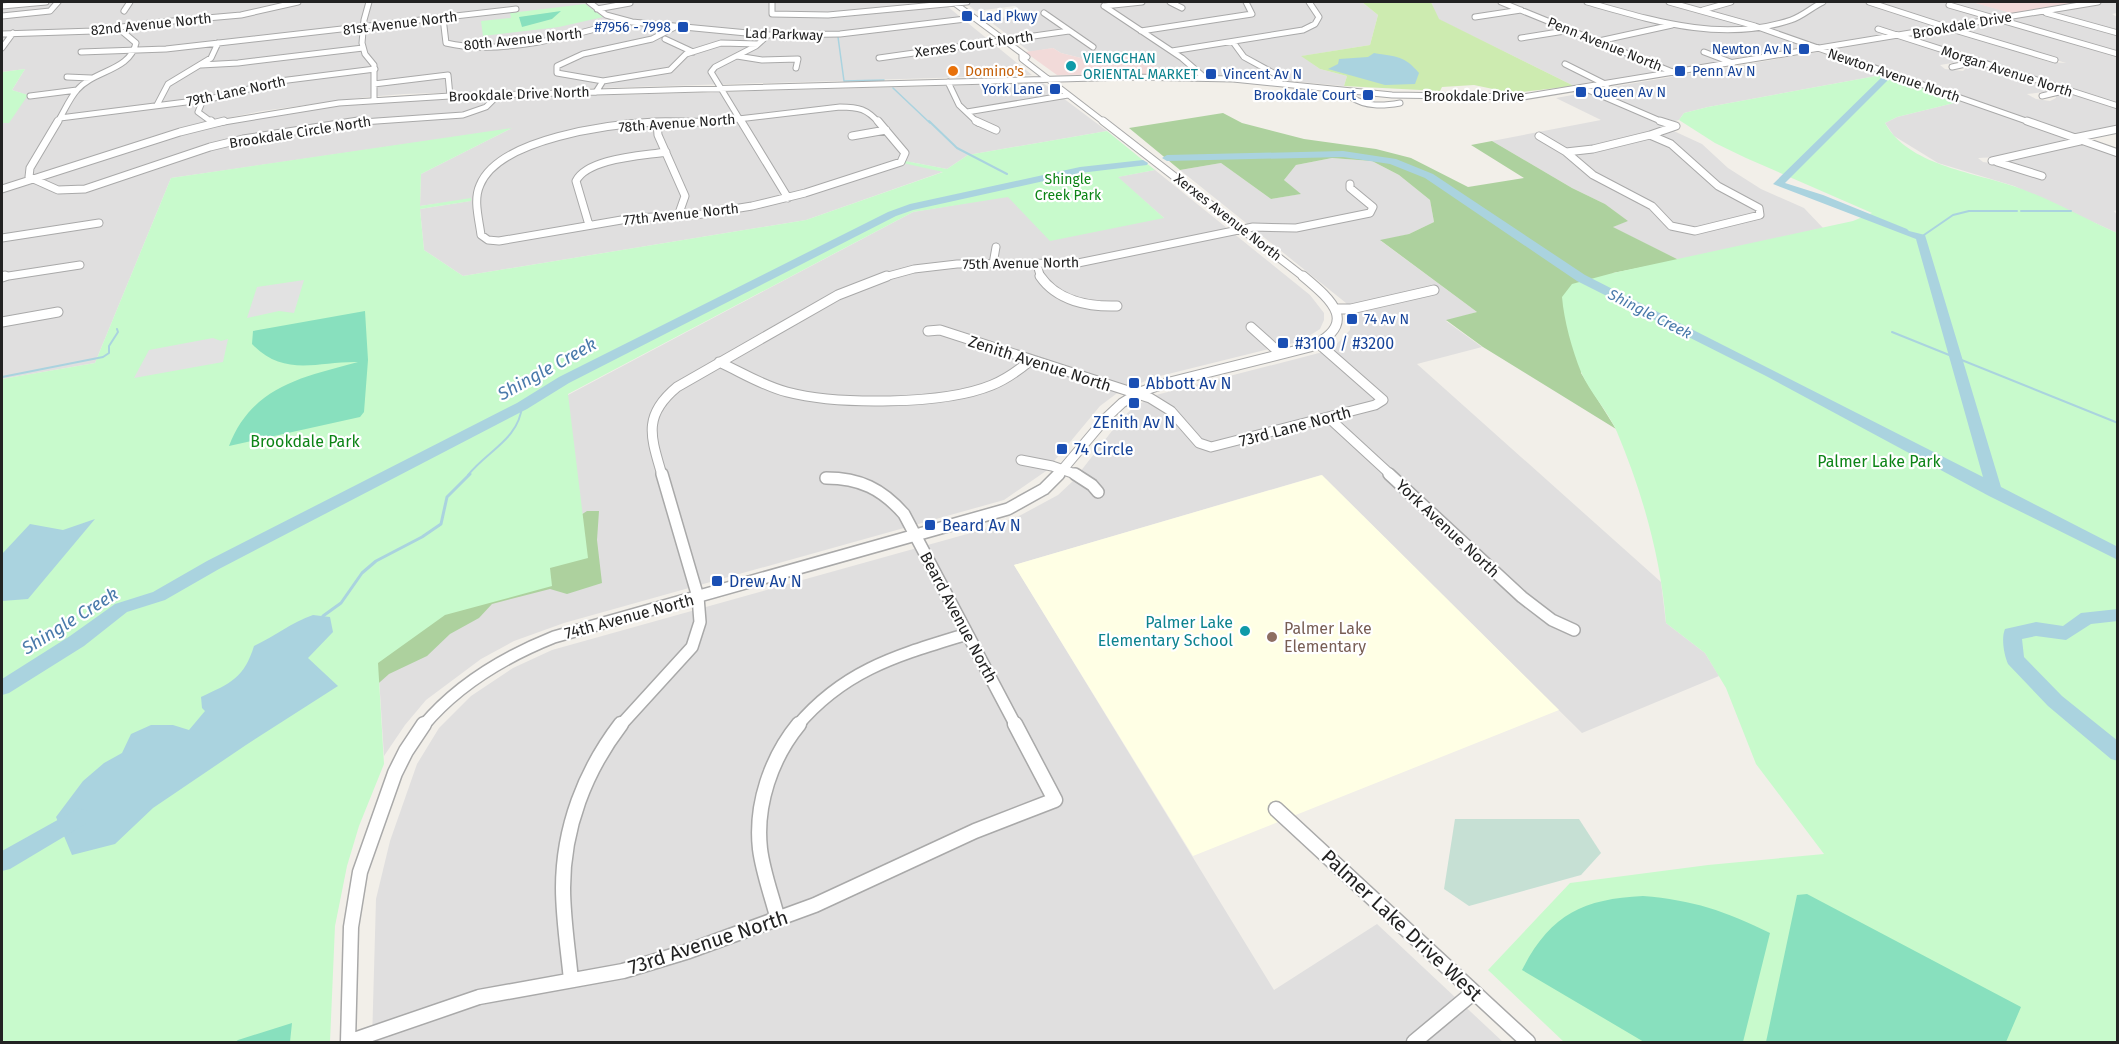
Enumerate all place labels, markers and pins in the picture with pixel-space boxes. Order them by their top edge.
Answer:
place label: Lad Pkwy [979,8,1038,25]
marker: Lad Pkwy [960,9,974,23]
place label: #7956 - 7998 [594,19,671,36]
marker: #7956 - 7998 [676,20,690,34]
place label: Newton Av N [1712,41,1792,58]
marker: Newton Av N [1797,42,1811,56]
place label: VIENGCHAN ORIENTAL MARKET [1083,50,1199,83]
marker: VIENGCHAN ORIENTAL MARKET [1064,59,1078,73]
place label: Domino's [965,63,1024,80]
place label: Penn Av N [1692,63,1756,80]
marker: Domino's [946,64,960,78]
marker: Penn Av N [1673,64,1687,78]
place label: Vincent Av N [1223,66,1302,83]
marker: Vincent Av N [1204,67,1218,81]
place label: York Lane [981,81,1043,98]
marker: York Lane [1048,82,1062,96]
place label: Queen Av N [1593,84,1666,101]
marker: Queen Av N [1574,85,1588,99]
place label: Brookdale Court [1254,87,1357,104]
marker: Brookdale Court [1361,88,1375,102]
place label: 74 Av N [1364,311,1409,328]
marker: 74 Av N [1345,312,1359,326]
place label: #3100 / #3200 [1295,334,1394,353]
marker: #3100 / #3200 [1276,336,1290,350]
place label: Abbott Av N [1146,374,1232,393]
marker: Abbott Av N [1127,376,1141,390]
marker: ZEnith Av N [1127,396,1141,410]
place label: ZEnith Av N [1093,413,1175,432]
place label: 74 Circle [1074,440,1133,459]
marker: 74 Circle [1055,442,1069,456]
place label: Beard Av N [942,516,1021,535]
marker: Beard Av N [923,518,937,532]
place label: Drew Av N [729,572,802,591]
marker: Drew Av N [710,574,724,588]
place label: Palmer Lake Elementary School [1098,613,1233,650]
place label: Palmer Lake Elementary [1284,619,1372,656]
marker: Palmer Lake Elementary School [1238,624,1252,638]
marker: Palmer Lake Elementary [1265,630,1279,644]

